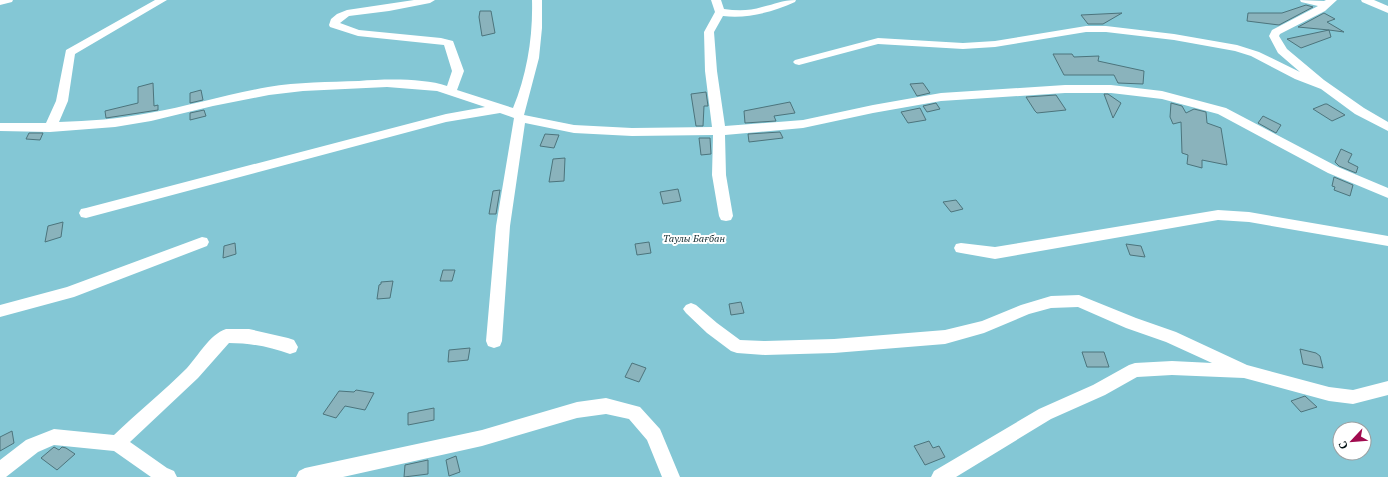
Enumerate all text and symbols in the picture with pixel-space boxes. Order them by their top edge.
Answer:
park label: Таулы Бағбан [663,232,725,245]
north arrow [1332,421,1372,461]
text: С [1335,439,1351,452]

